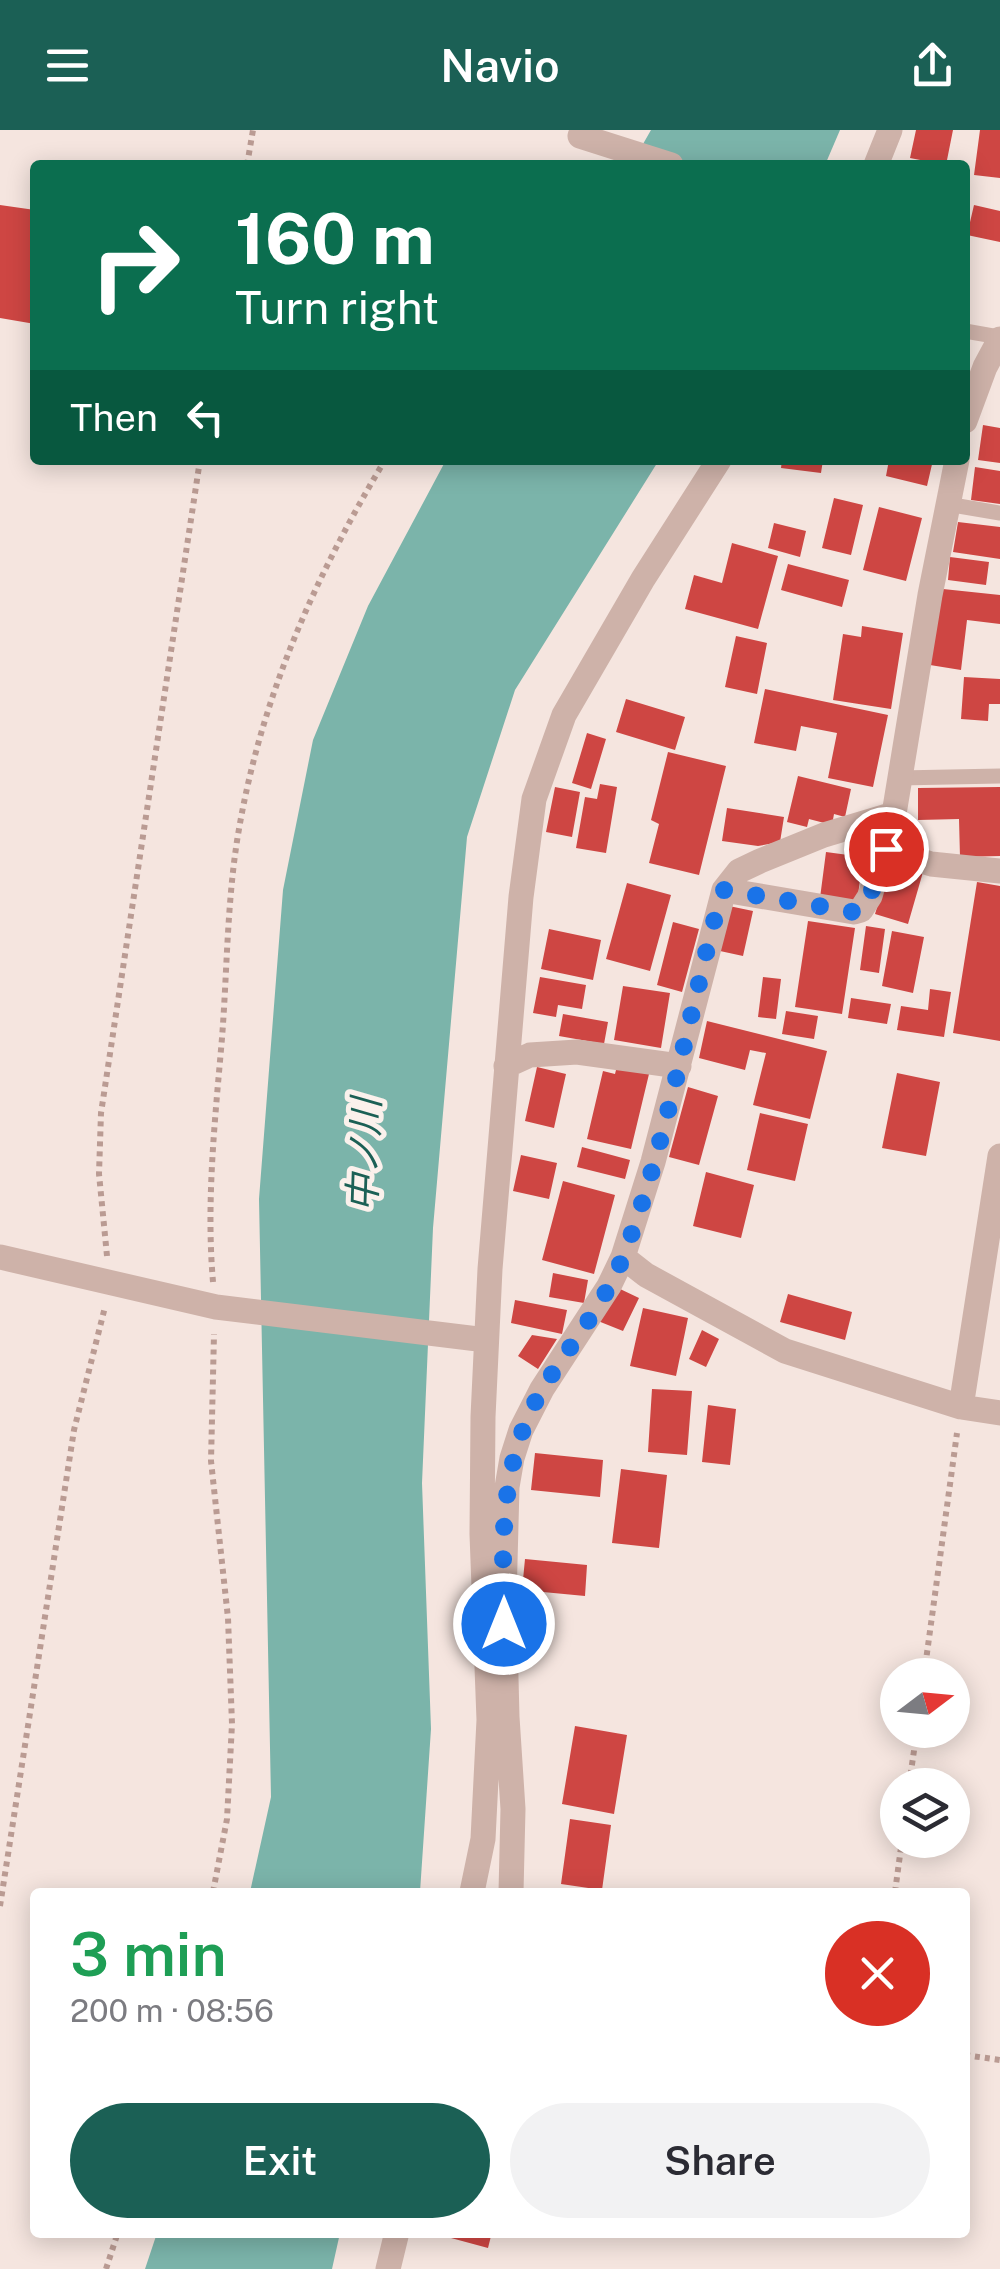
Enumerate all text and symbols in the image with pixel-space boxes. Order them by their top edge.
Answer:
icon: menu [40,38,95,93]
icon: share [905,38,960,93]
text: Navio [440,39,560,92]
text: 160 m [235,197,435,280]
icon: right [70,200,200,330]
text: Turn right [235,281,439,334]
icon: left [178,390,233,445]
text: Then [70,395,158,440]
pin [844,807,929,892]
icon: arrive [859,822,914,877]
water label: 中ノ川 [340,1093,389,1213]
position arrow [452,1572,556,1676]
north arrow [880,1658,970,1748]
map controls [880,1658,970,1858]
button: layers [880,1768,970,1858]
text: 3 min [70,1919,227,1990]
button: close [825,1921,930,2026]
text: 200 m · 08:56 [70,1992,274,2029]
button: Exit [70,2103,490,2218]
button: Share [510,2103,930,2218]

